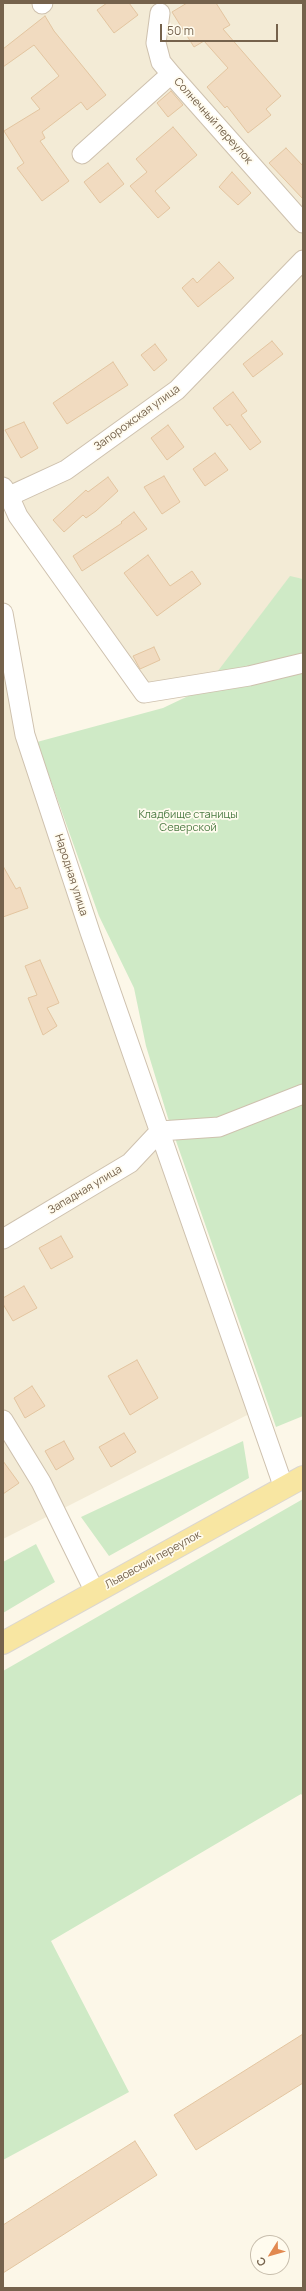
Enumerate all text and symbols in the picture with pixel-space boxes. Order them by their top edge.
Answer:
scale bar [162,16,280,42]
text: 50 m [167,22,194,39]
street label: Солнечный переулок [171,75,255,167]
street label: Запорожская улица [92,382,182,454]
park label: Кладбище станицы Северской [138,808,238,834]
street label: Народная улица [52,832,90,918]
street label: Западная улица [46,1163,124,1217]
street label: Львовский переулок [103,1528,203,1592]
north arrow [250,2235,290,2275]
text: С [252,2254,269,2270]

